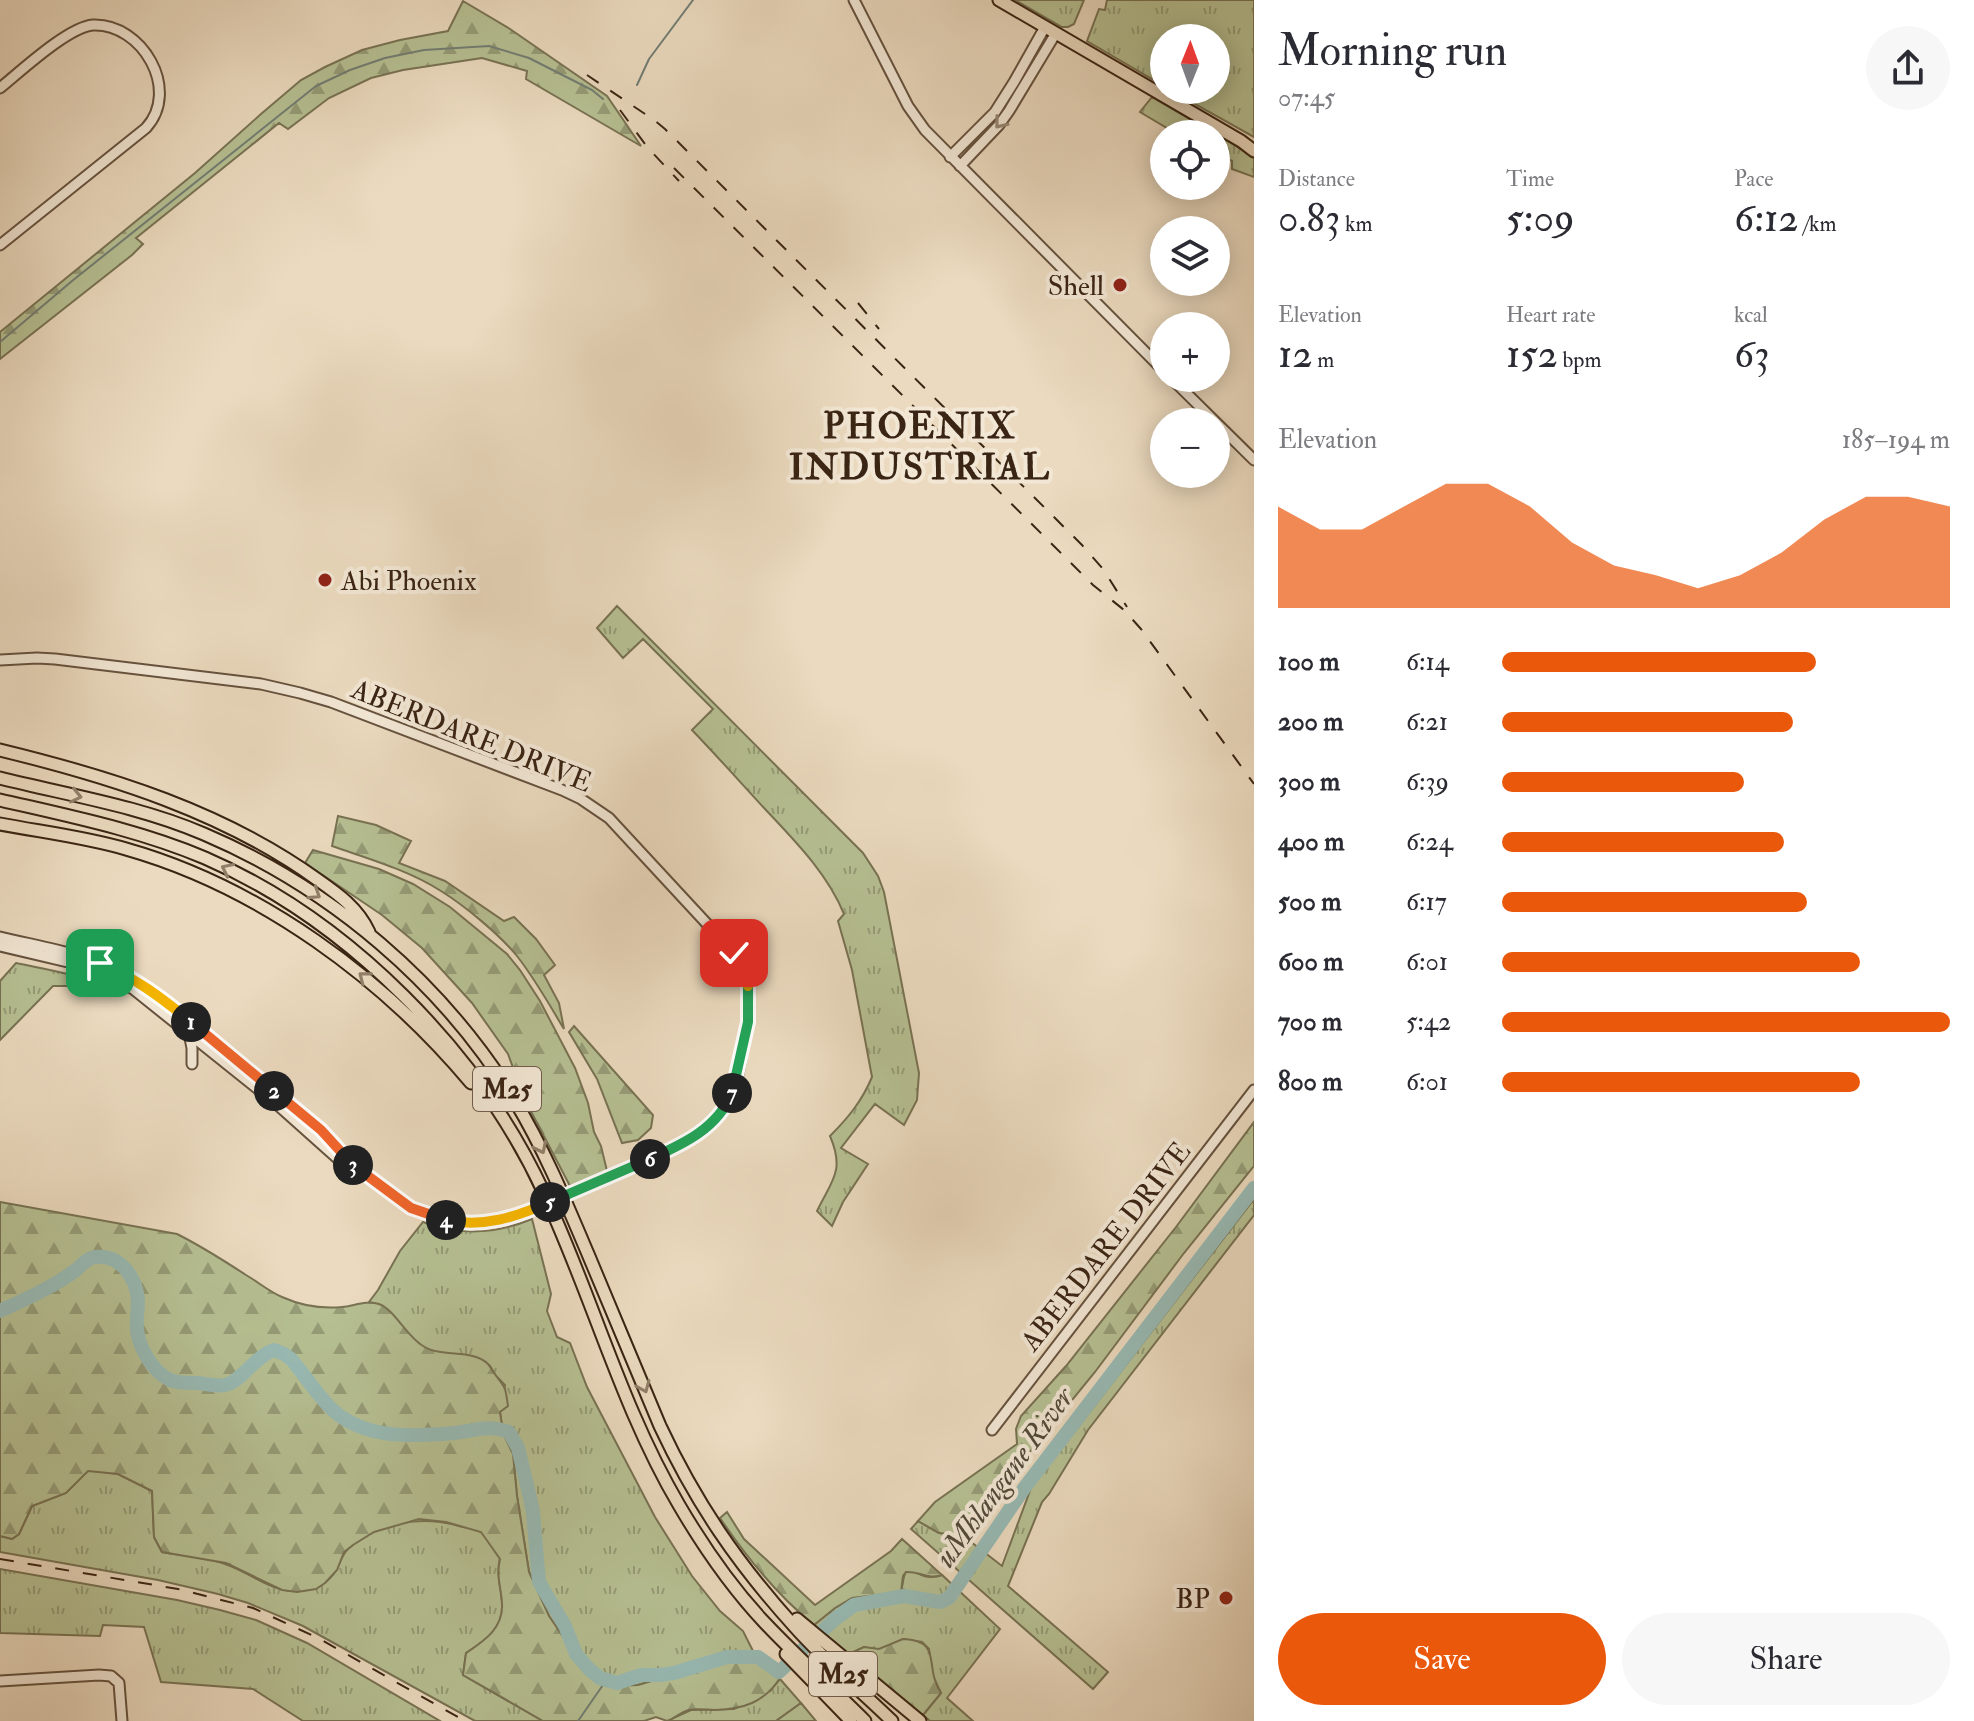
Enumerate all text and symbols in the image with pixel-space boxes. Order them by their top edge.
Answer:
north arrow [1150,24,1230,104]
map controls [1150,24,1230,488]
text: Morning run [1278,24,1507,79]
button: share [1866,26,1950,110]
text: 07:45 [1278,82,1335,114]
one-way arrow [995,114,1009,129]
button: locate [1150,120,1230,200]
text: Distance [1278,165,1355,193]
text: Time [1506,165,1554,193]
text: Pace [1734,165,1773,193]
text: 0.83 [1278,193,1340,244]
text: 5:09 [1506,193,1574,244]
text: 6:12 [1734,193,1799,244]
text: km [1340,210,1373,238]
text: /km [1799,210,1837,238]
button: layers [1150,216,1230,296]
place label: Shell [1048,269,1104,304]
marker: Shell [1111,276,1129,294]
text: Elevation [1278,301,1362,329]
text: Heart rate [1506,301,1596,329]
text: kcal [1734,301,1768,329]
button: + [1150,312,1230,392]
text: 12 [1278,329,1313,380]
text: 152 [1506,329,1558,380]
text: 63 [1734,329,1770,380]
text: m [1313,346,1334,374]
text: bpm [1558,346,1601,374]
district label: PHOENIX INDUSTRIAL [789,404,1051,490]
button: − [1150,408,1230,488]
text: Elevation [1278,424,1377,456]
text: 185–194 m [1842,424,1950,456]
place label: Abi Phoenix [340,564,477,599]
marker: Abi Phoenix [316,571,334,589]
text: 100 m [1278,646,1339,678]
text: 6:14 [1406,646,1449,678]
street label: ABERDARE DRIVE [345,672,597,801]
text: 200 m [1278,706,1343,738]
text: 6:21 [1406,706,1448,738]
text: 300 m [1278,766,1340,798]
text: 6:39 [1406,766,1449,798]
one-way arrow [69,787,82,804]
text: 400 m [1278,826,1344,858]
text: 6:24 [1406,826,1453,858]
one-way arrow [220,863,235,879]
one-way arrow [306,884,320,899]
text: 500 m [1278,886,1342,918]
text: 6:17 [1406,886,1447,918]
pin [700,919,768,987]
pin [66,929,134,997]
icon: check [712,931,756,975]
icon: arrive [78,941,122,985]
text: 600 m [1278,946,1343,978]
text: 6:01 [1406,946,1448,978]
one-way arrow [359,972,373,987]
pin: 1 [171,1002,211,1042]
text: 700 m [1278,1006,1342,1038]
text: 5:42 [1406,1006,1451,1038]
text: 1 [187,1008,195,1036]
text: 800 m [1278,1066,1343,1098]
text: 6:01 [1406,1066,1448,1098]
road number: M25 [473,1067,541,1111]
pin: 2 [254,1071,294,1111]
pin: 7 [712,1073,752,1113]
text: 2 [268,1077,280,1105]
text: 7 [727,1079,737,1107]
street label: ABERDARE DRIVE [1013,1135,1199,1359]
pin: 6 [630,1139,670,1179]
one-way arrow [531,1140,547,1155]
pin: 3 [333,1145,373,1185]
text: 6 [644,1145,656,1173]
text: 3 [349,1151,357,1179]
pin: 5 [530,1182,570,1222]
text: 5 [545,1188,555,1216]
pin: 4 [426,1200,466,1240]
text: 4 [440,1206,452,1234]
one-way arrow [634,1379,650,1393]
water label: uMhlangane River [927,1379,1083,1574]
place label: BP [1175,1582,1210,1617]
marker: BP [1217,1589,1235,1607]
button: Save [1278,1613,1606,1705]
button: Share [1622,1613,1950,1705]
road number: M25 [809,1652,877,1696]

